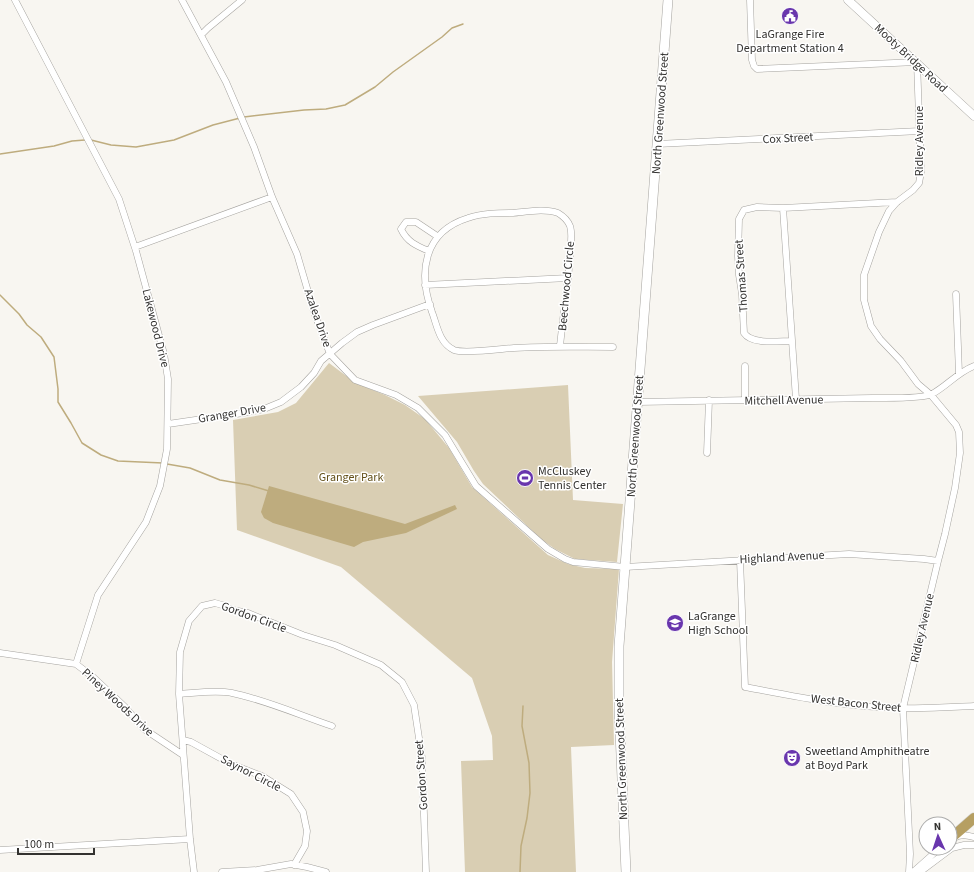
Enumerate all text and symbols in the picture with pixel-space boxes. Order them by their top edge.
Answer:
public building icon: LaGrange Fire Department Station 4 [780,6,800,26]
street label: Mooty Bridge Road [870,20,951,97]
place label: LaGrange Fire Department Station 4 [736,26,844,57]
street label: North Greenwood Street [648,52,673,175]
street label: Ridley Avenue [911,106,928,176]
street label: Cox Street [762,129,814,148]
street label: Thomas Street [730,239,753,313]
street label: Beechwood Circle [554,240,579,332]
street label: Lakewood Drive [138,287,173,369]
street label: Azalea Drive [300,287,335,350]
street label: North Greenwood Street [623,375,648,498]
street label: Mitchell Avenue [744,391,824,410]
street label: Granger Drive [197,399,267,428]
place label: McCluskey Tennis Center [538,463,607,494]
sports icon: McCluskey Tennis Center [515,468,535,488]
park label: Granger Park [319,469,383,486]
street label: Highland Avenue [739,547,825,568]
street label: Ridley Avenue [906,592,939,664]
street label: Gordon Circle [219,598,289,637]
place label: LaGrange High School [688,608,748,639]
school or university icon: LaGrange High School [665,613,685,633]
street label: Piney Woods Drive [78,664,157,740]
street label: West Bacon Street [810,690,902,717]
street label: North Greenwood Street [611,698,632,820]
street label: Gordon Street [411,739,432,811]
place label: Sweetland Amphitheatre at Boyd Park [805,743,930,774]
theatre icon: Sweetland Amphitheatre at Boyd Park [782,748,802,768]
street label: Saynor Circle [217,751,284,796]
north arrow [918,816,958,856]
text: N [933,819,942,834]
scale bar [18,830,94,856]
text: 100 m [24,836,54,853]

